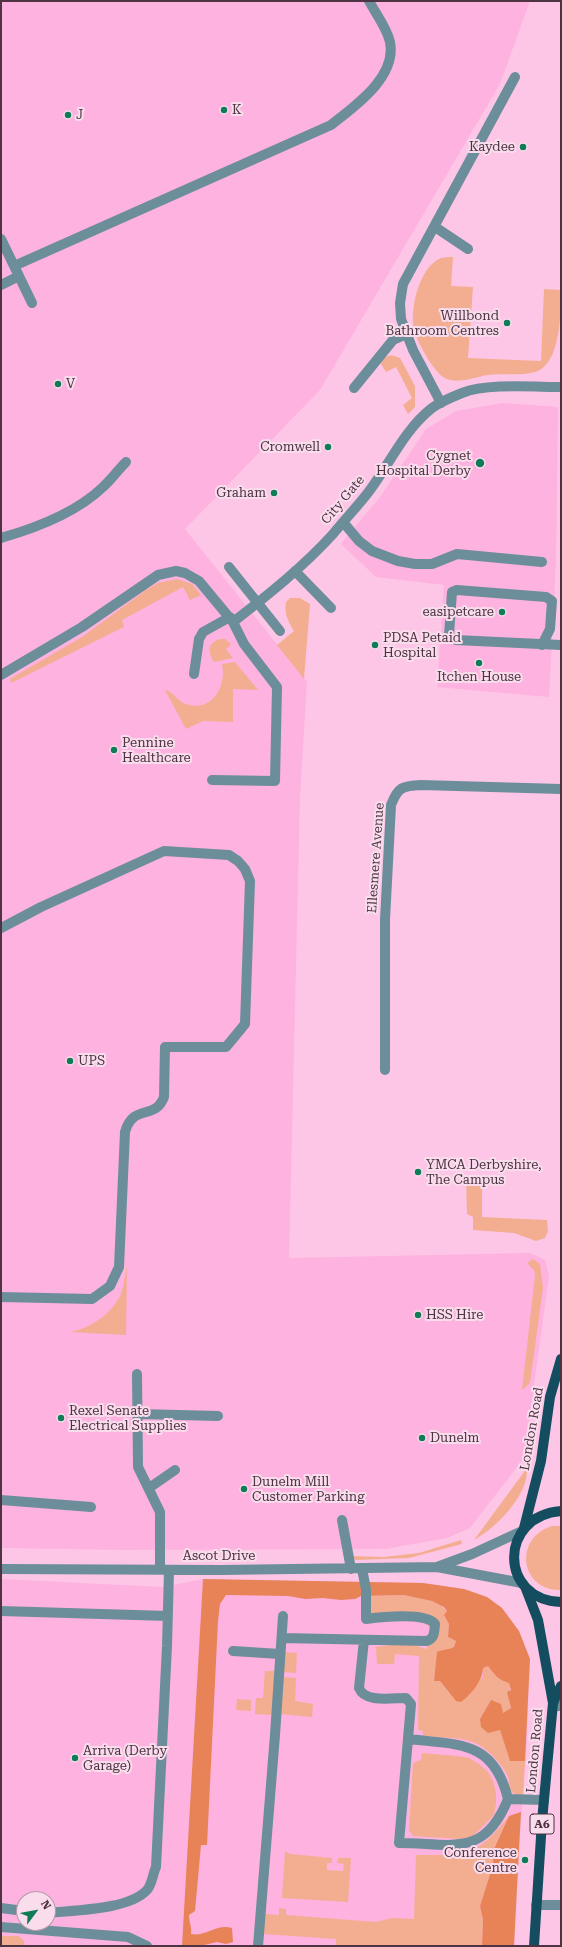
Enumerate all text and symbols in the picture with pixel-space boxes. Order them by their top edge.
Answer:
place label: K [232,102,241,118]
marker: K [219,105,229,115]
place label: J [76,107,83,123]
marker: J [63,110,73,120]
place label: Kaydee [469,139,515,155]
marker: Kaydee [518,142,528,152]
place label: Willbond Bathroom Centres [386,308,499,339]
marker: Willbond Bathroom Centres [502,318,512,328]
place label: V [66,376,75,392]
marker: V [53,379,63,389]
place label: Cromwell [260,439,320,455]
marker: Cromwell [323,442,333,452]
place label: Cygnet Hospital Derby [376,448,471,479]
marker: Cygnet Hospital Derby [474,457,486,469]
street label: City Gate [318,473,368,527]
place label: Graham [216,485,266,501]
marker: Graham [269,488,279,498]
place label: easipetcare [423,604,494,620]
marker: easipetcare [497,607,507,617]
place label: PDSA Petaid Hospital [383,630,461,661]
marker: PDSA Petaid Hospital [370,640,380,650]
marker: Itchen House [474,658,484,668]
place label: Itchen House [437,669,521,685]
place label: Pennine Healthcare [122,735,191,766]
marker: Pennine Healthcare [109,745,119,755]
street label: Ellesmere Avenue [364,802,388,914]
place label: UPS [78,1053,105,1069]
marker: UPS [65,1056,75,1066]
place label: YMCA Derbyshire, The Campus [426,1157,542,1188]
marker: YMCA Derbyshire, The Campus [413,1167,423,1177]
place label: HSS Hire [426,1307,483,1323]
marker: HSS Hire [413,1310,423,1320]
street label: London Road [517,1386,547,1472]
place label: Rexel Senate Electrical Supplies [69,1403,186,1434]
marker: Rexel Senate Electrical Supplies [56,1413,66,1423]
place label: Dunelm [430,1430,479,1446]
marker: Dunelm [417,1433,427,1443]
place label: Dunelm Mill Customer Parking [252,1474,365,1505]
marker: Dunelm Mill Customer Parking [239,1484,249,1494]
street label: Ascot Drive [183,1548,255,1564]
street label: London Road [524,1708,546,1794]
place label: Arriva (Derby Garage) [83,1743,167,1774]
marker: Arriva (Derby Garage) [70,1753,80,1763]
road number: A6 [530,1814,554,1834]
place label: Conference Centre [444,1845,517,1876]
marker: Conference Centre [520,1855,530,1865]
north arrow [16,1891,56,1931]
text: N [38,1898,54,1912]

